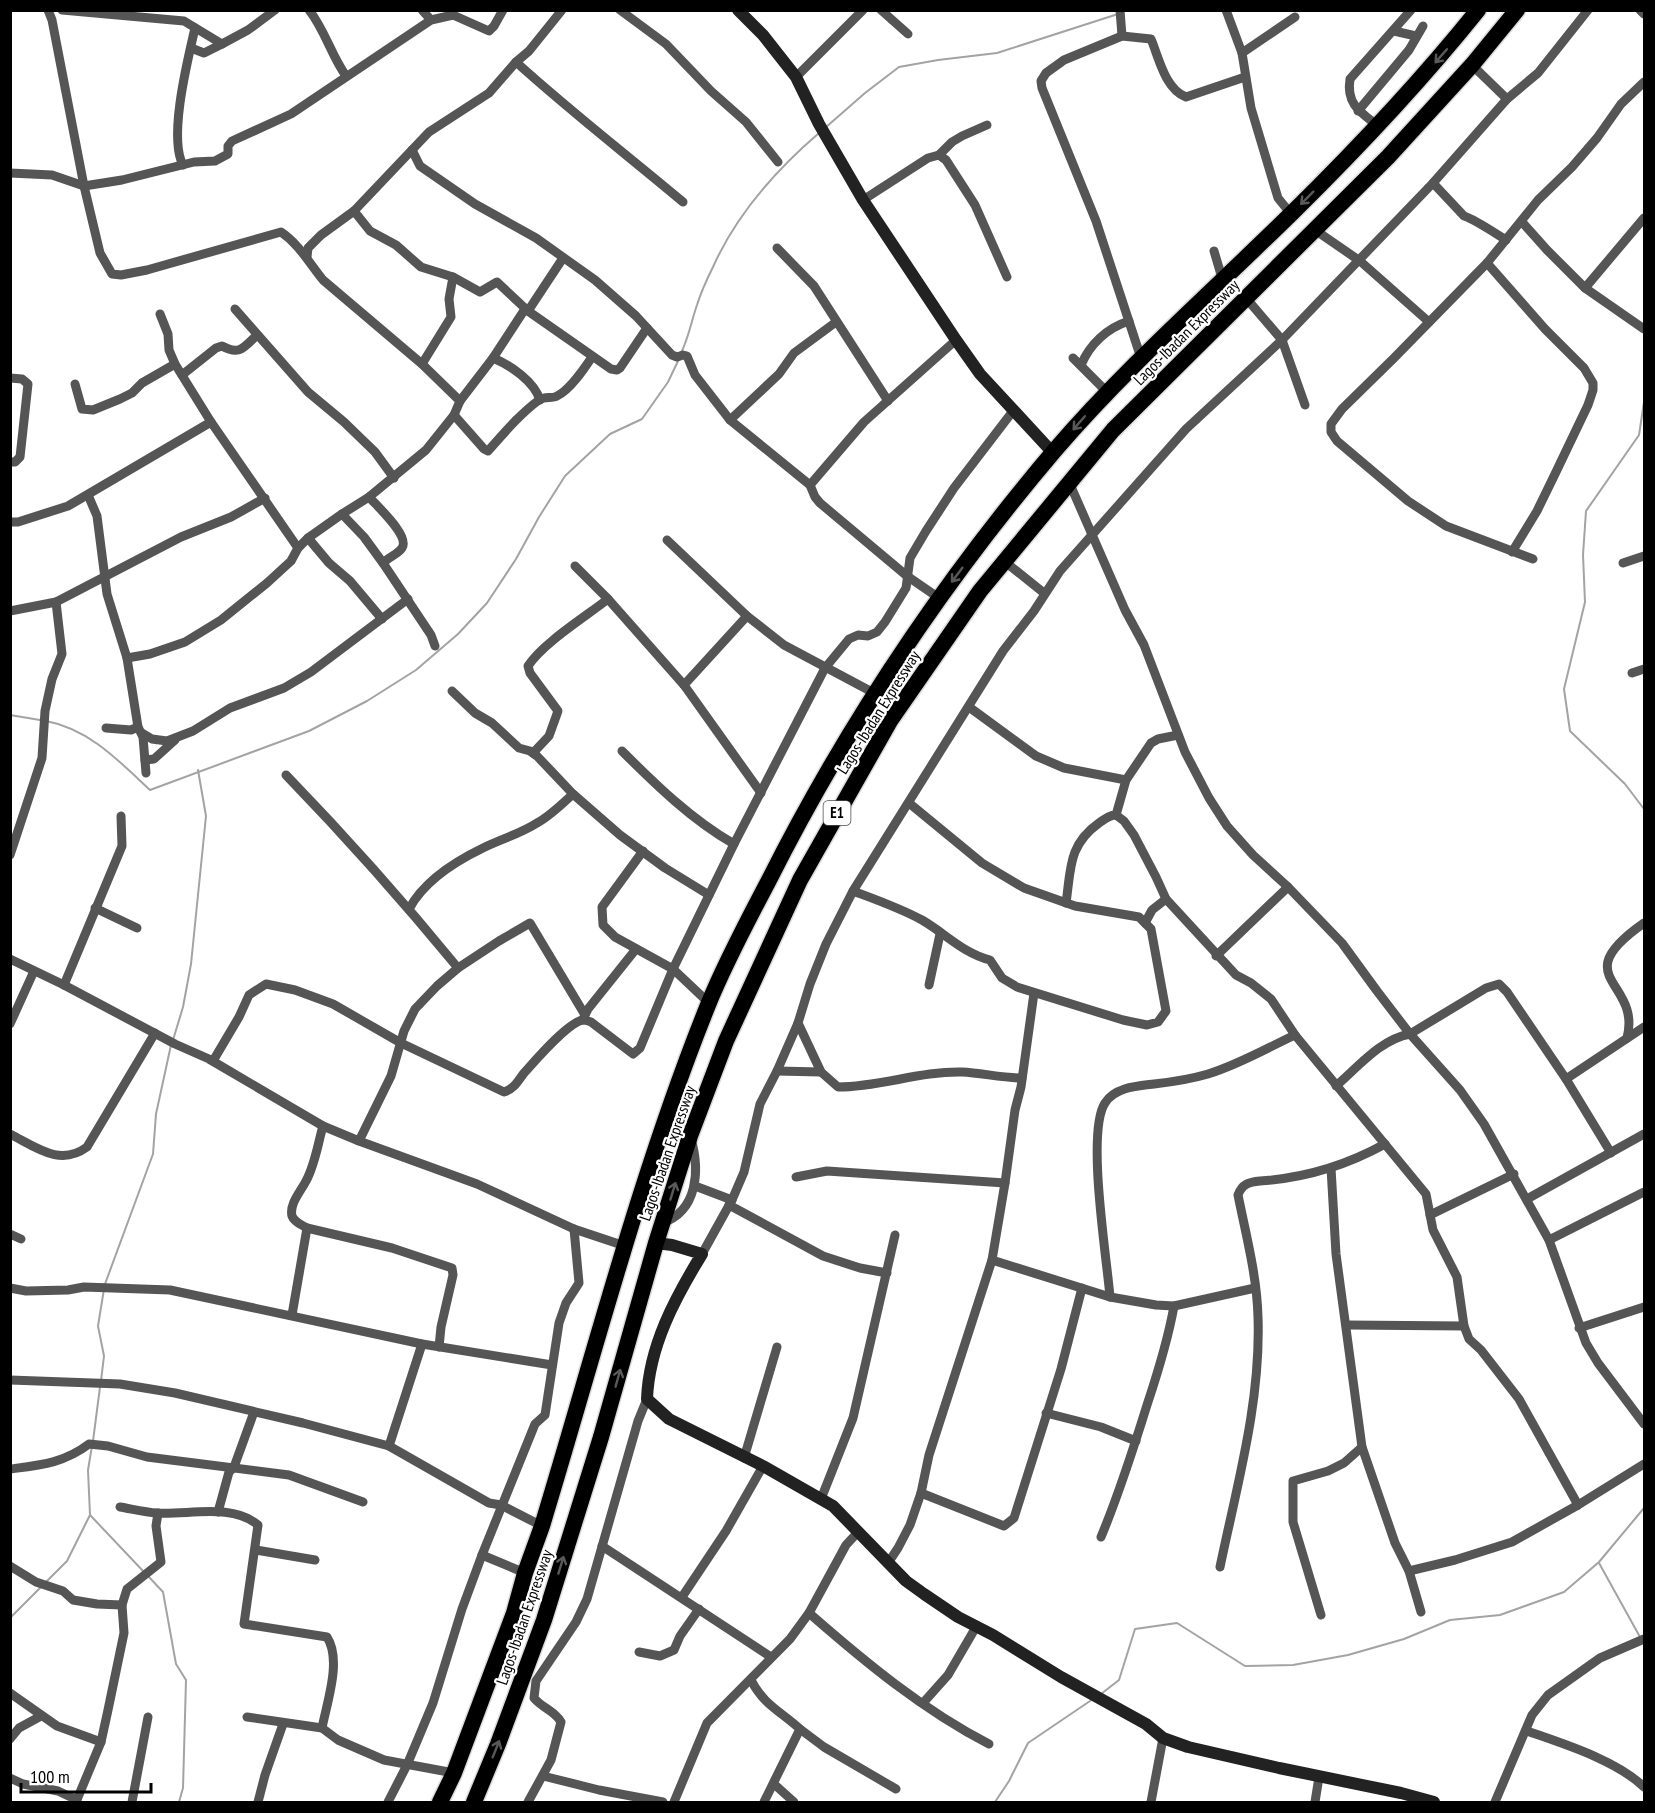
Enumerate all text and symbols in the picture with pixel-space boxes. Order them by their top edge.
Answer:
one-way arrow [1434,48,1448,63]
one-way arrow [1300,190,1315,205]
street label: Lagos-Ibadan Expressway [1129,275,1243,389]
one-way arrow [1072,415,1086,430]
one-way arrow [950,566,963,582]
street label: Lagos-Ibadan Expressway [832,647,924,777]
road number: E1 [824,801,850,825]
street label: Lagos-Ibadan Expressway [634,1083,700,1223]
one-way arrow [668,1182,679,1201]
one-way arrow [613,1369,624,1388]
street label: Lagos-Ibadan Expressway [491,1547,557,1687]
one-way arrow [556,1556,567,1575]
one-way arrow [491,1740,502,1758]
scale bar [21,1756,152,1794]
text: 100 m [30,1765,70,1788]

